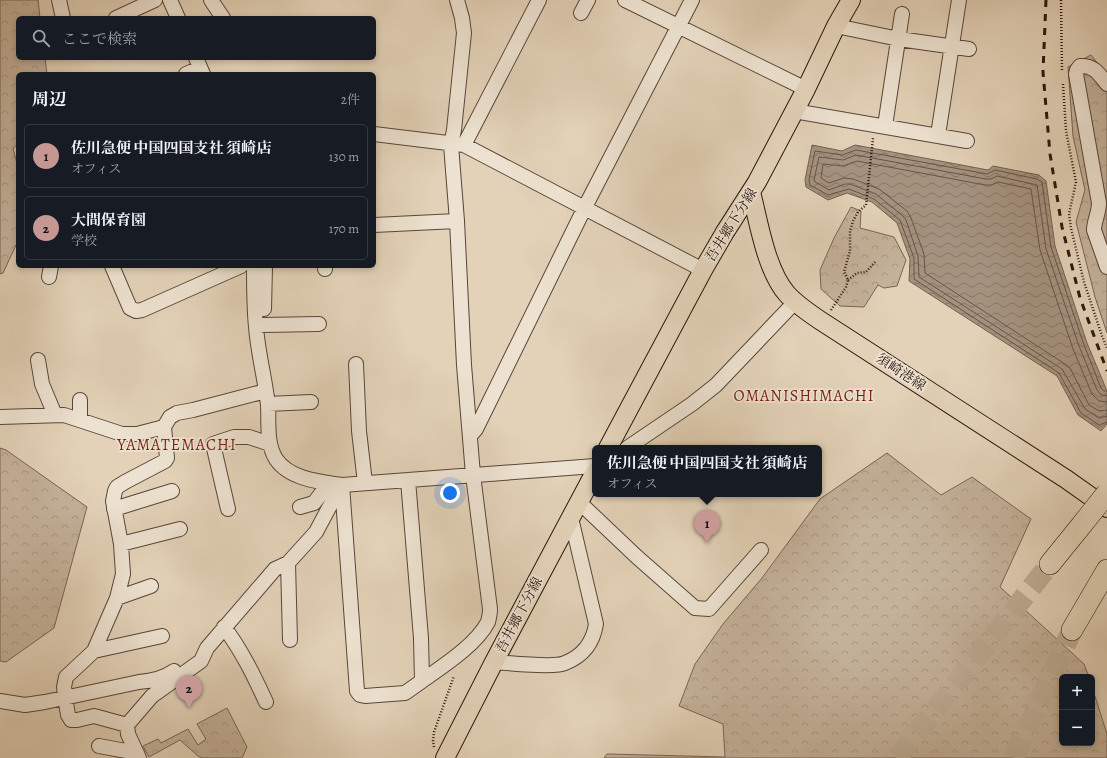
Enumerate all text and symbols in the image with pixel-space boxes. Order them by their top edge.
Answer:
search box [16,16,376,60]
icon: search [30,27,52,49]
text: ここで検索 [62,29,137,49]
text: 周辺 [32,88,66,111]
text: 2件 [341,91,360,108]
text: 佐川急便 中国四国支社 須崎店 [71,138,271,158]
text: 1 [44,148,48,165]
text: 130 m [329,148,359,165]
text: オフィス [71,160,122,177]
street label: 吾井郷下分線 [701,184,761,266]
text: 大間保育園 [71,210,146,230]
text: 2 [43,220,49,237]
text: 170 m [329,220,359,237]
text: 学校 [71,232,97,249]
street label: 須崎港線 [872,349,930,395]
district label: OMANISHIMACHI [733,385,875,407]
district label: YAMATEMACHI [116,434,237,456]
popup [592,445,822,497]
text: 佐川急便 中国四国支社 須崎店 [607,453,807,473]
text: オフィス [607,475,657,492]
your location [440,483,460,503]
pin: 1 [694,510,720,543]
street label: 吾井郷下分線 [491,573,547,657]
map controls [1059,674,1095,746]
button: + [1059,674,1095,710]
pin: 2 [176,675,202,708]
button: − [1059,710,1095,746]

